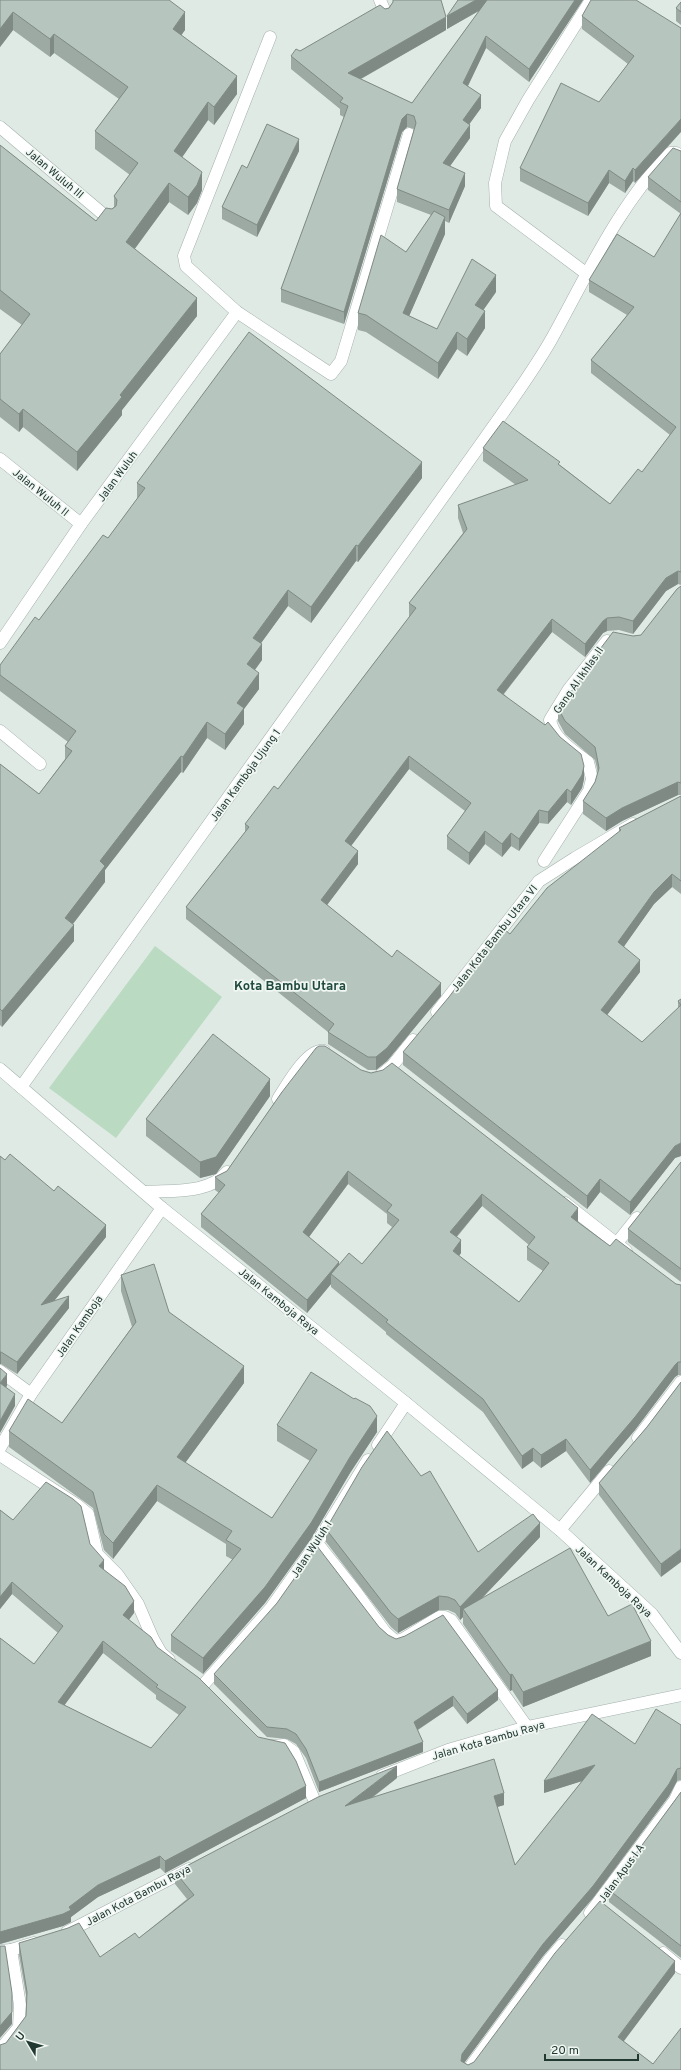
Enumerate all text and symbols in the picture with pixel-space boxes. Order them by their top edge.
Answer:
street label: Jalan Wuluh III [22,145,86,202]
street label: Jalan Wuluh [95,448,141,505]
street label: Jalan Wuluh II [9,466,71,520]
street label: Gang Al Ikhlas II [550,644,607,717]
street label: Jalan Kamboja Ujung 1 [207,726,284,825]
street label: Jalan Kota Bambu Utara VI [449,882,541,995]
district label: Kota Bambu Utara [234,979,346,995]
street label: Jalan Kamboja Raya [235,1265,322,1339]
street label: Jalan Kamboja [53,1293,107,1360]
street label: Jalan Wuluh I [288,1518,336,1581]
street label: Jalan Kamboja Raya [572,1543,655,1621]
street label: Jalan Kota Bambu Raya [430,1718,546,1764]
street label: Jalan Apus I A [596,1841,648,1906]
street label: Jalan Kota Bambu Raya [84,1862,193,1929]
north arrow [8,2022,48,2062]
text: U [13,2029,29,2044]
scale bar [545,2036,638,2062]
text: 20 m [551,2043,579,2059]

